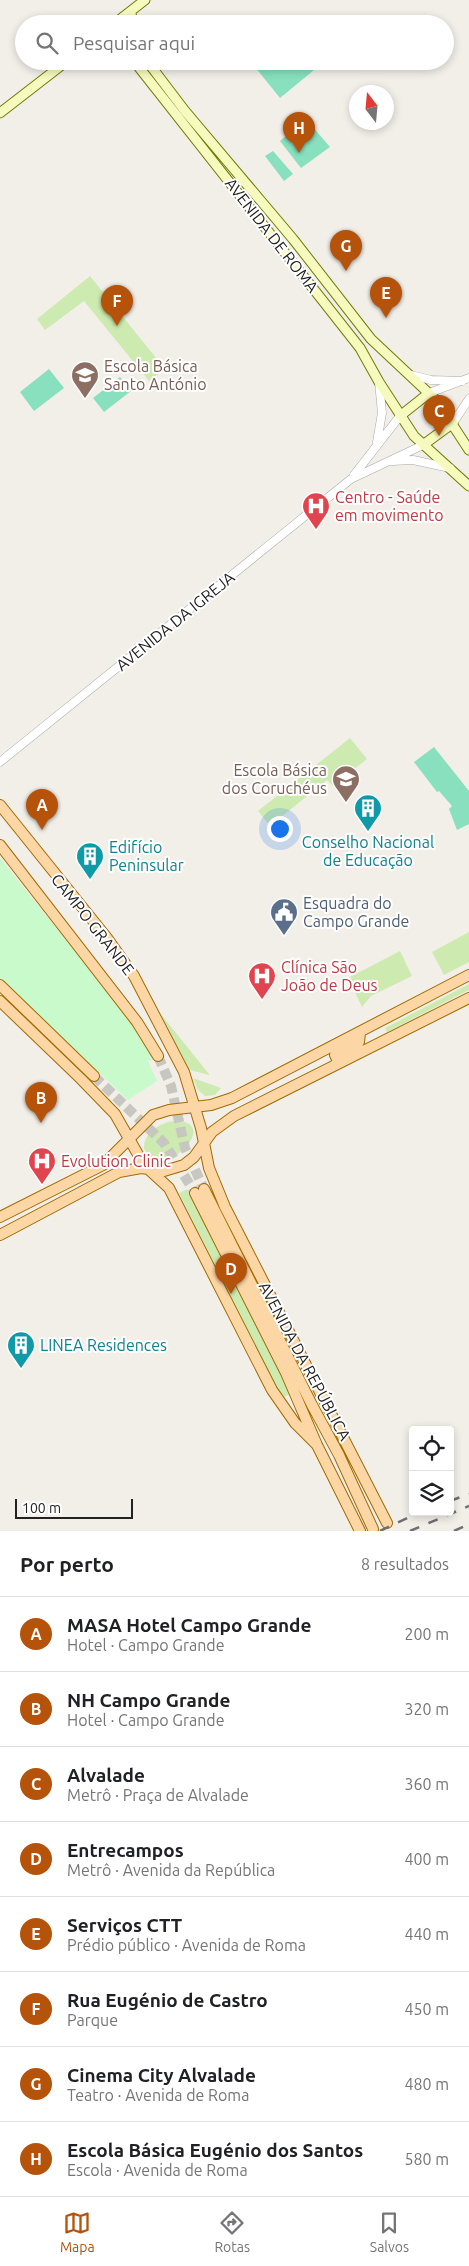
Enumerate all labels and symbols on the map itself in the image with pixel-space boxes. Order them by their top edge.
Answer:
north arrow [349,85,394,130]
pin: H [283,112,315,153]
street label: AVENIDA DE ROMA [222,174,323,296]
pin: G [330,230,362,271]
pin: E [370,277,402,318]
pin: F [101,285,133,326]
place label: Escola Básica Santo António [104,357,207,393]
school or university icon: Escola Básica Santo António [70,360,100,399]
pin: C [423,395,455,436]
place label: Centro - Saúde em movimento [335,488,444,524]
hospital icon: Centro - Saúde em movimento [301,491,331,530]
street label: AVENIDA DA IGREJA [112,567,238,674]
place label: Escola Básica dos Coruchéus [222,761,327,797]
school or university icon: Escola Básica dos Coruchéus [331,764,361,803]
pin: A [26,789,58,830]
building icon: Conselho Nacional de Educação [353,793,383,832]
your location [267,816,293,842]
place label: Conselho Nacional de Educação [302,833,434,869]
place label: Edifício Peninsular [109,838,184,874]
building icon: Edifício Peninsular [75,841,105,880]
street label: CAMPO GRANDE [48,870,138,978]
place label: Esquadra do Campo Grande [303,894,409,930]
public building icon: Esquadra do Campo Grande [269,897,299,936]
place label: Clínica São João de Deus [281,958,378,994]
hospital icon: Clínica São João de Deus [247,961,277,1000]
pin: B [25,1082,57,1123]
hospital icon: Evolution Clinic [27,1146,57,1185]
place label: Evolution Clinic [61,1152,171,1170]
pin: D [215,1253,247,1294]
street label: AVENIDA DA REPÚBLICA [255,1278,357,1444]
building icon: LINEA Residences [6,1330,36,1369]
place label: LINEA Residences [40,1336,167,1354]
scale bar [15,1496,132,1519]

